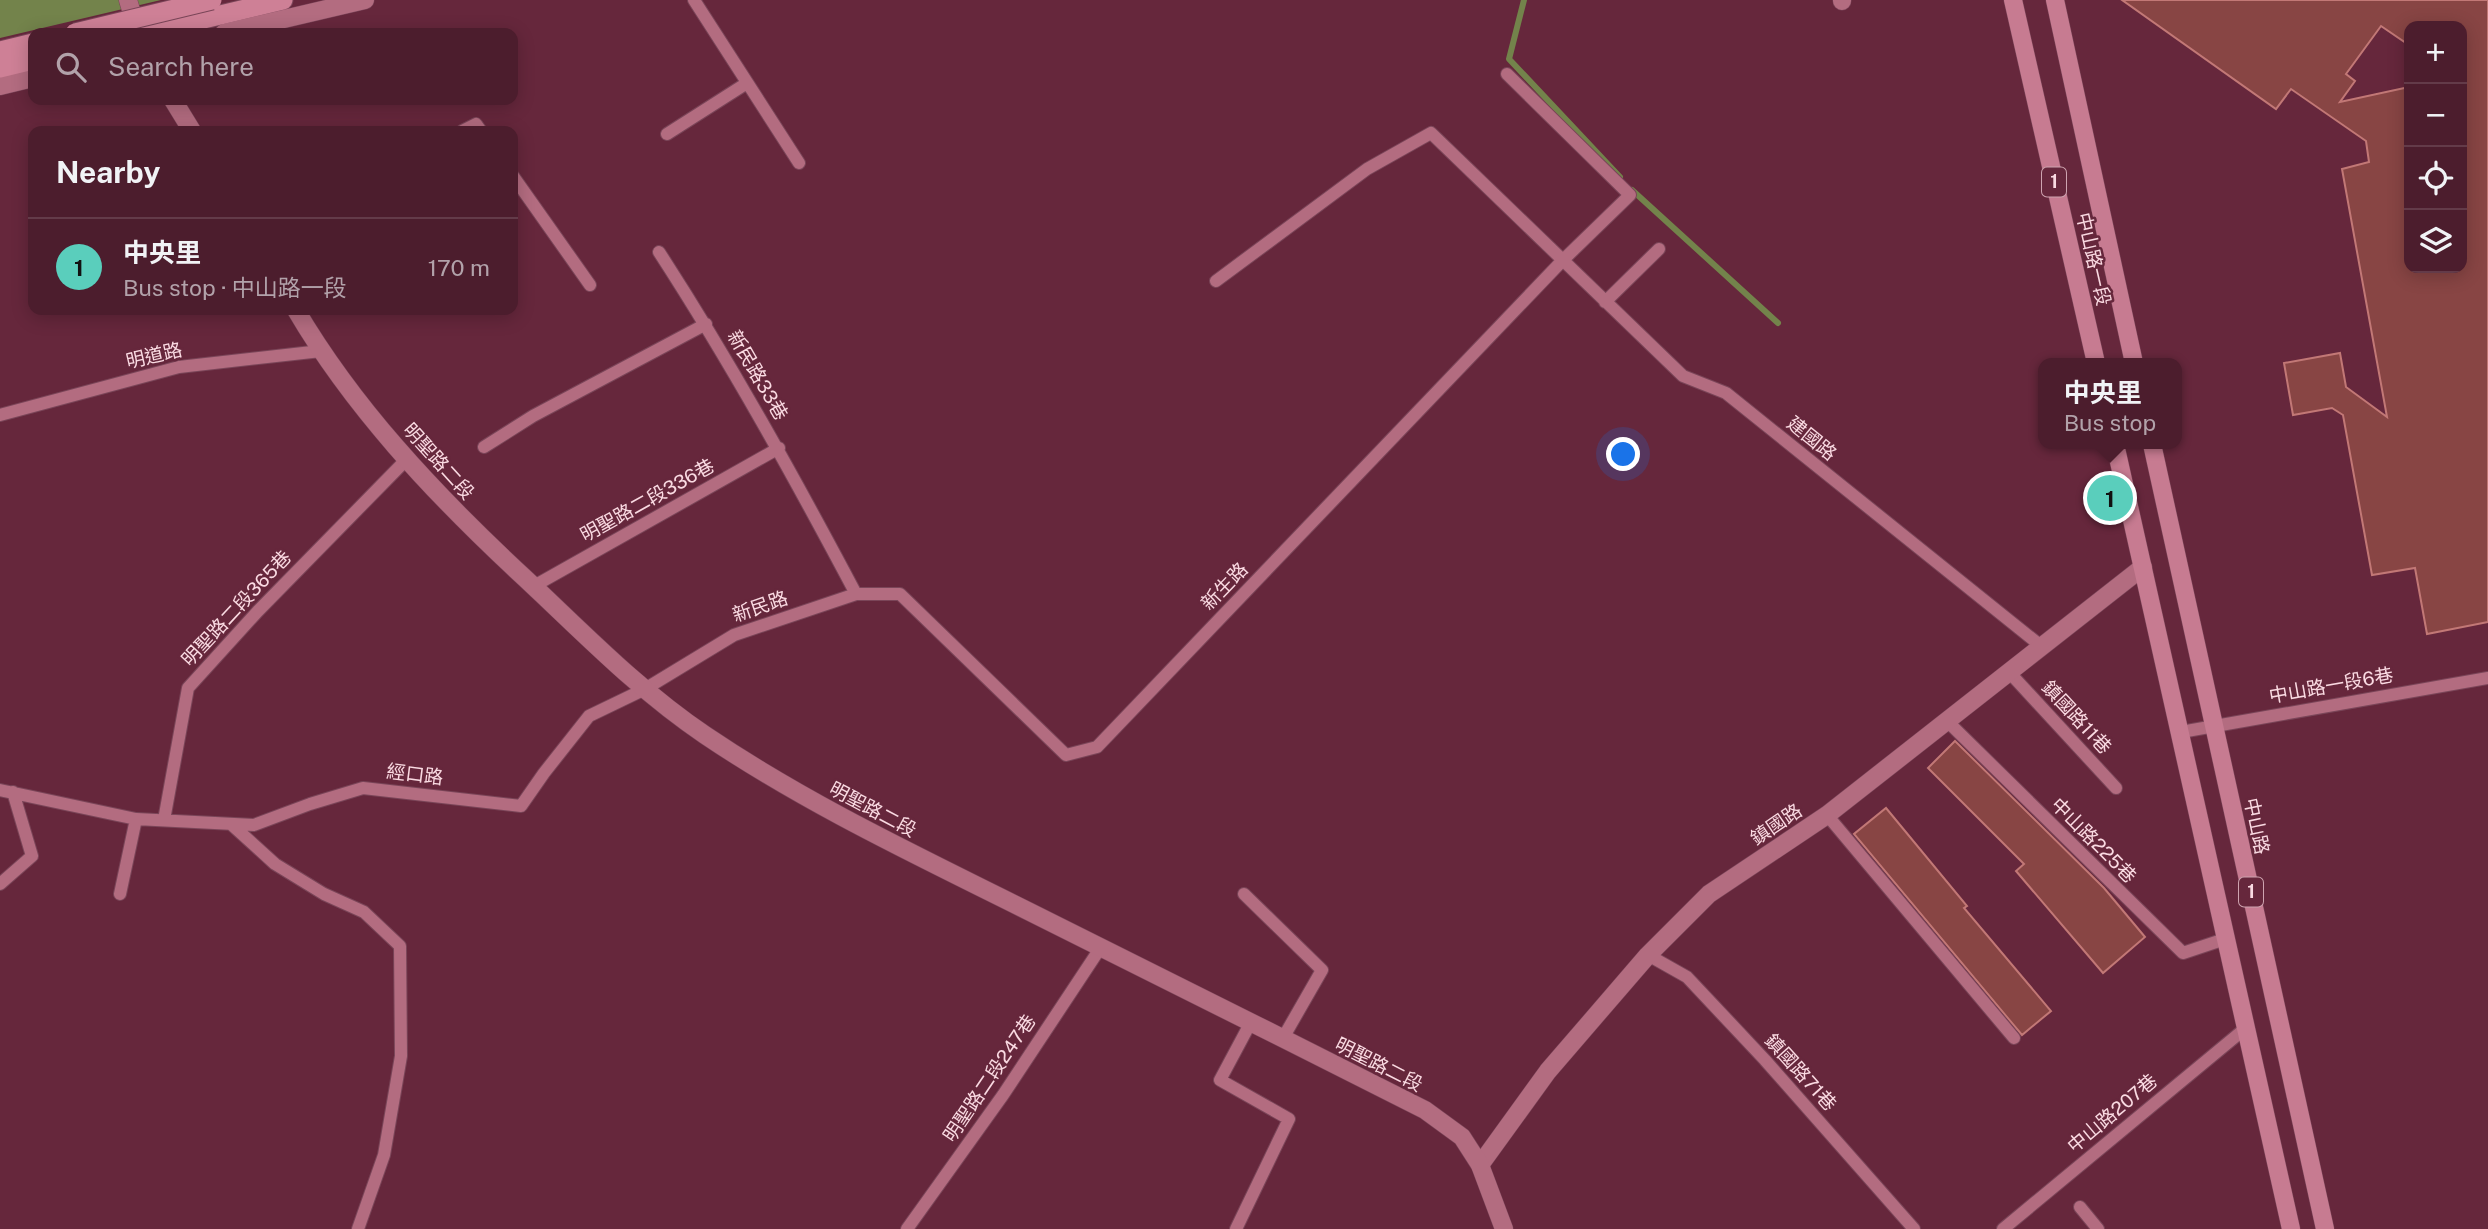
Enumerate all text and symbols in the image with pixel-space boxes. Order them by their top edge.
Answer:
map controls [2404,21,2467,273]
button: + [2404,21,2467,84]
search box [28,28,518,105]
icon: search [52,48,90,86]
text: Search here [108,51,254,82]
button: − [2404,84,2467,147]
button: locate [2404,147,2467,210]
text: Nearby [56,154,160,190]
road number: 1 [2042,168,2066,196]
street label: 中山路一段 [2073,210,2115,308]
button: layers [2404,210,2467,273]
text: 中央里 [123,237,201,268]
text: 1 [74,254,84,281]
text: 170 m [428,254,490,281]
text: Bus stop · 中山路一段 [123,274,347,301]
street label: 新民路33巷 [724,326,792,424]
street label: 明道路 [124,338,184,372]
popup [2038,358,2182,449]
text: 中央里 [2064,377,2142,408]
text: Bus stop [2064,409,2156,436]
street label: 建國路 [1783,412,1841,464]
street label: 明聖路二段 [399,418,479,504]
your location [1606,437,1640,471]
street label: 明聖路二段336巷 [576,454,718,546]
pin: 1 [2087,472,2133,524]
street label: 明聖路二段365巷 [177,546,295,670]
street label: 新生路 [1196,558,1252,614]
street label: 新民路 [729,586,791,626]
street label: 中山路一段6巷 [2267,663,2395,707]
street label: 鎮國路11巷 [2038,676,2116,758]
street label: 經口路 [385,760,445,788]
street label: 明聖路二段 [826,777,920,841]
street label: 中山路225巷 [2047,793,2141,887]
street label: 中山路 [2240,796,2274,856]
street label: 鎮國路 [1746,799,1806,849]
road number: 1 [2239,878,2263,906]
street label: 明聖路二段247巷 [938,1010,1040,1146]
street label: 鎮國路71巷 [1761,1029,1841,1115]
street label: 明聖路二段 [1332,1033,1426,1095]
street label: 中山路207巷 [2063,1069,2161,1157]

